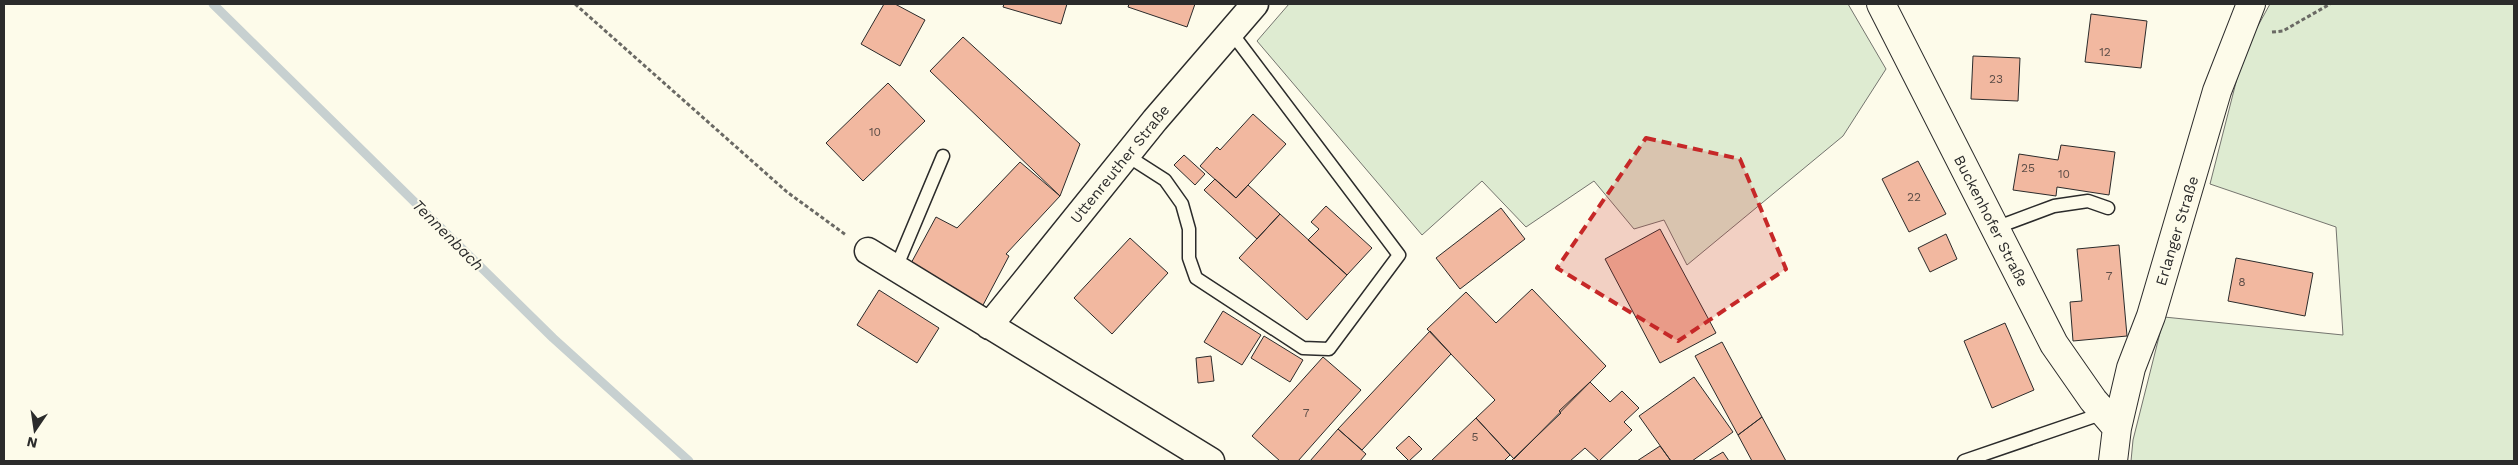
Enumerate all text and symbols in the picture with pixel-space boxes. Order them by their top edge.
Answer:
house number: 12 [2099,45,2111,59]
house number: 23 [1989,72,2003,86]
street label: Uttenreuther Straße [1067,101,1173,227]
house number: 10 [869,125,881,139]
street label: Buckenhofer Straße [1950,152,2032,290]
house number: 25 [2021,161,2035,175]
house number: 10 [2058,167,2070,181]
street label: Erlanger Straße [2152,174,2202,288]
house number: 22 [1907,190,1921,204]
water label: Tennenbach [408,195,488,275]
house number: 7 [2106,269,2113,283]
house number: 8 [2238,275,2246,289]
north arrow [10,405,60,455]
house number: 7 [1303,406,1310,420]
house number: 5 [1472,430,1479,444]
text: N [25,434,39,452]

